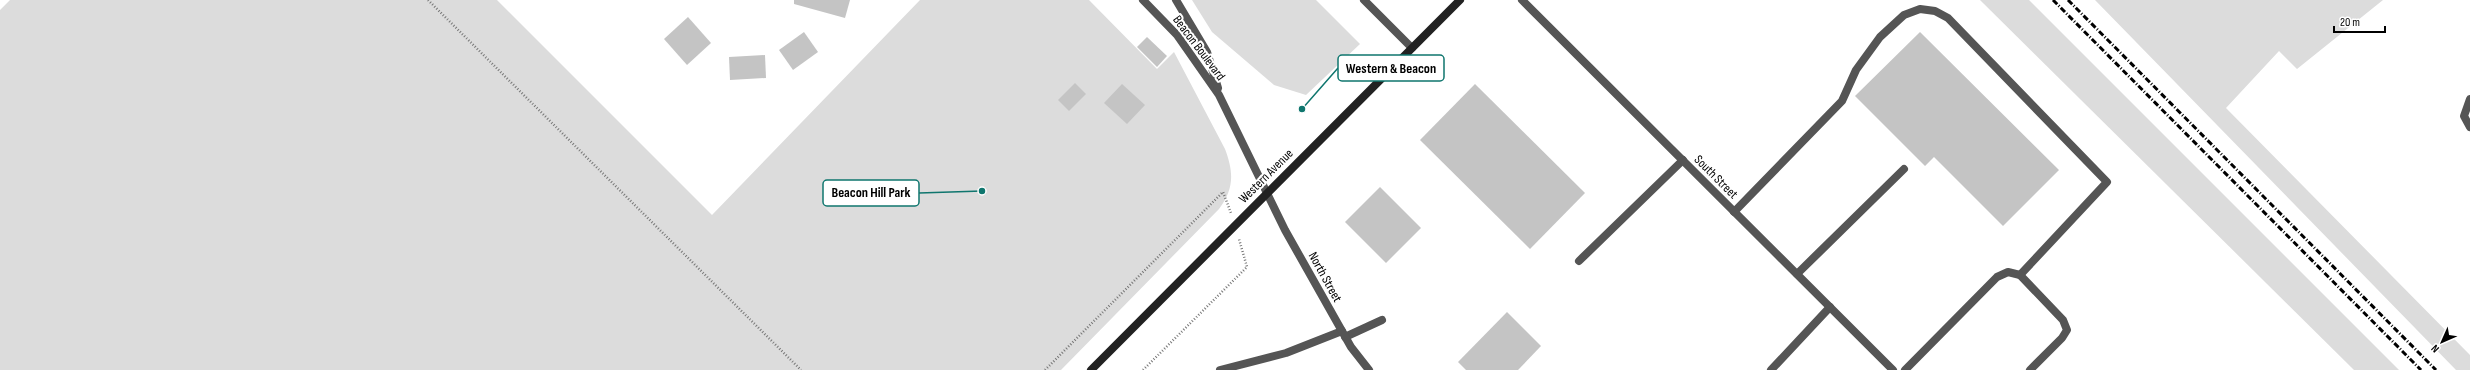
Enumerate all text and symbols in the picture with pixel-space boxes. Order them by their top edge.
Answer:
scale bar [2334,8,2385,34]
street label: Beacon Boulevard [1169,12,1229,84]
text: 20 m [2340,15,2360,30]
callout: Western & Beacon [1338,55,1444,81]
text: Western & Beacon [1346,60,1436,77]
street label: Western Avenue [1235,145,1297,207]
street label: South Street [1691,152,1741,202]
callout: Beacon Hill Park [823,180,919,206]
text: Beacon Hill Park [831,184,911,201]
street label: North Street [1305,249,1345,305]
north arrow [2422,322,2462,362]
text: N [2429,342,2442,355]

